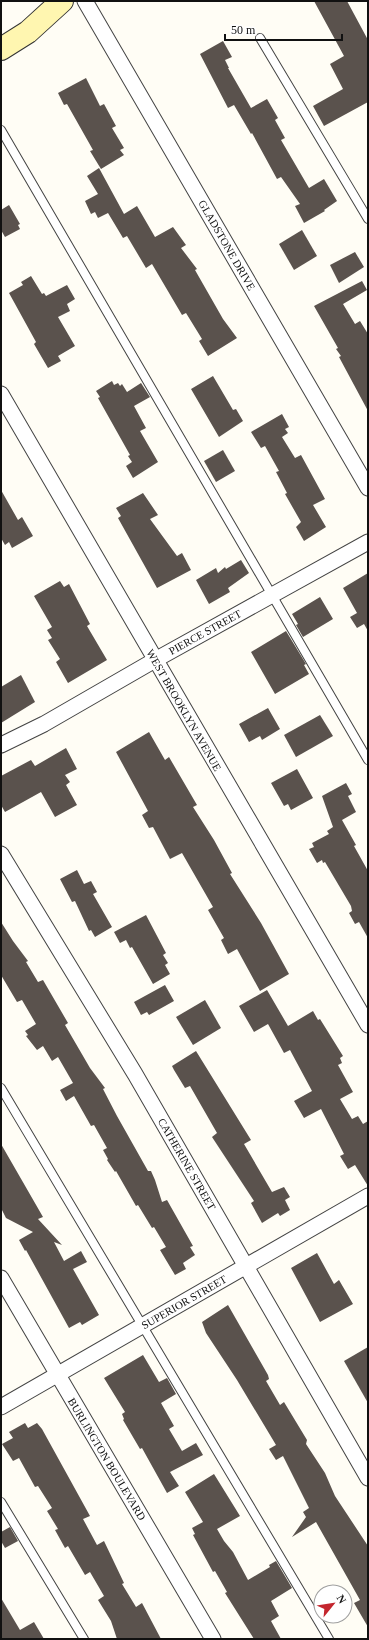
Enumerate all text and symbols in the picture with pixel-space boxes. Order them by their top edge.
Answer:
scale bar [225,16,342,42]
text: 50 m [231,23,256,37]
street label: GLADSTONE DRIVE [196,198,258,292]
street label: PIERCE STREET [167,607,244,657]
street label: WEST BROOKLYN AVENUE [144,647,224,773]
street label: CATHERINE STREET [156,1116,218,1212]
street label: SUPERIOR STREET [139,1273,229,1331]
street label: BURLINGTON BOULEVARD [66,1396,148,1522]
north arrow [313,1584,353,1624]
text: N [334,1593,349,1605]

